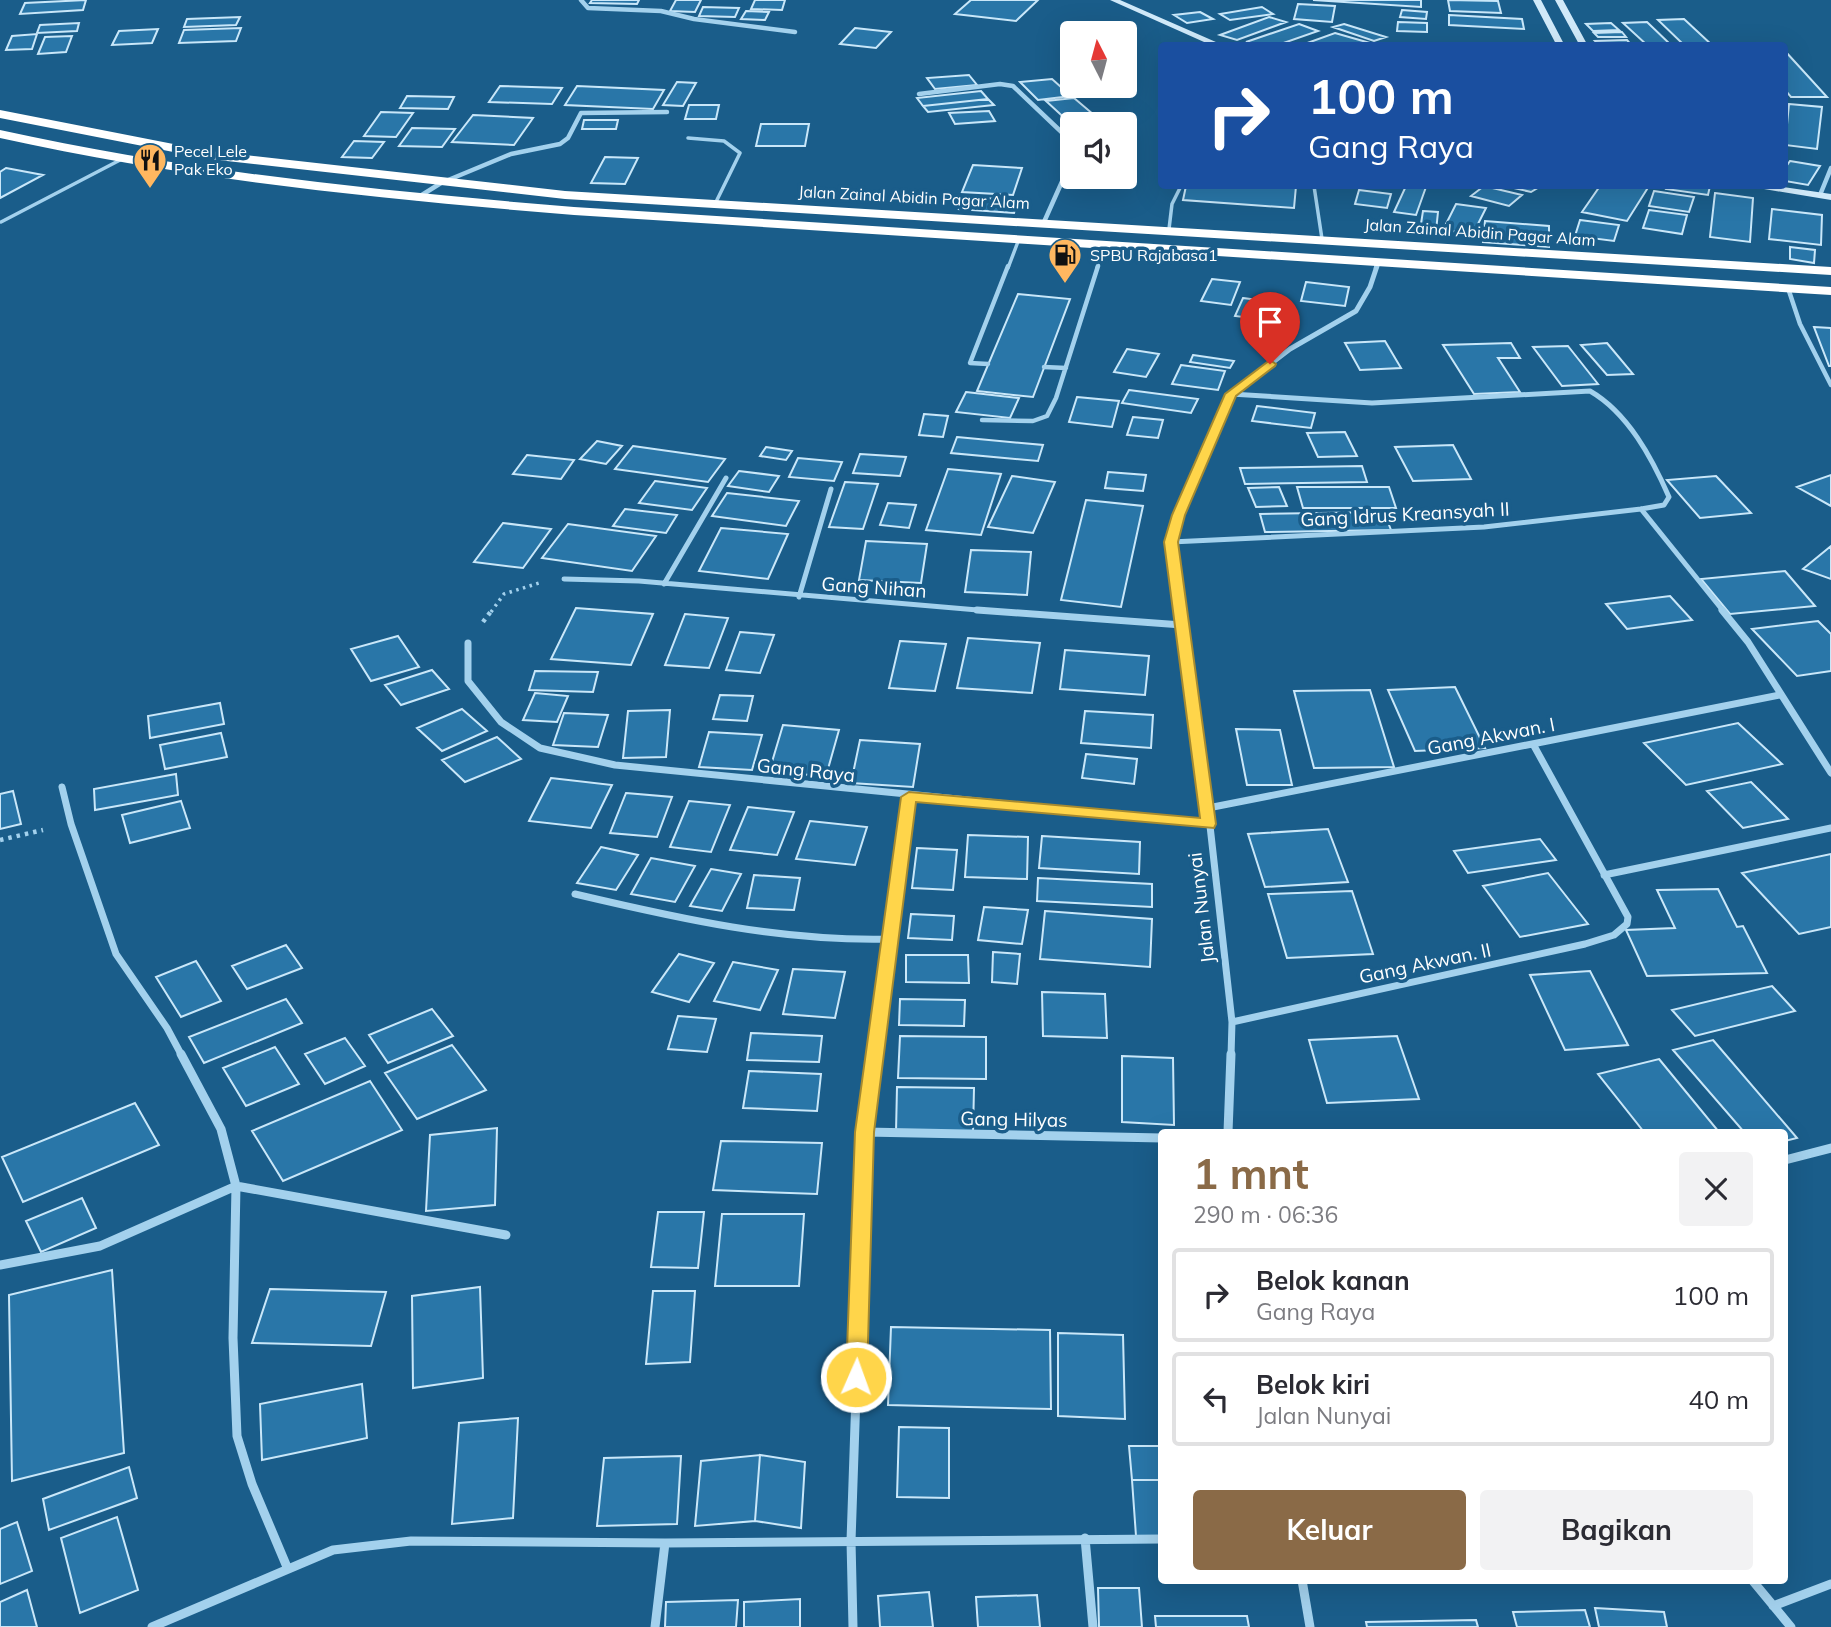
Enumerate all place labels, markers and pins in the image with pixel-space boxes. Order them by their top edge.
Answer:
restaurant icon: Pecel Lele Pak Eko [131,141,169,190]
place label: Pecel Lele Pak Eko [174,141,247,179]
fuel station icon: SPBU Rajabasa1 [1046,236,1084,285]
place label: SPBU Rajabasa1 [1090,245,1218,265]
pin [1240,292,1300,364]

